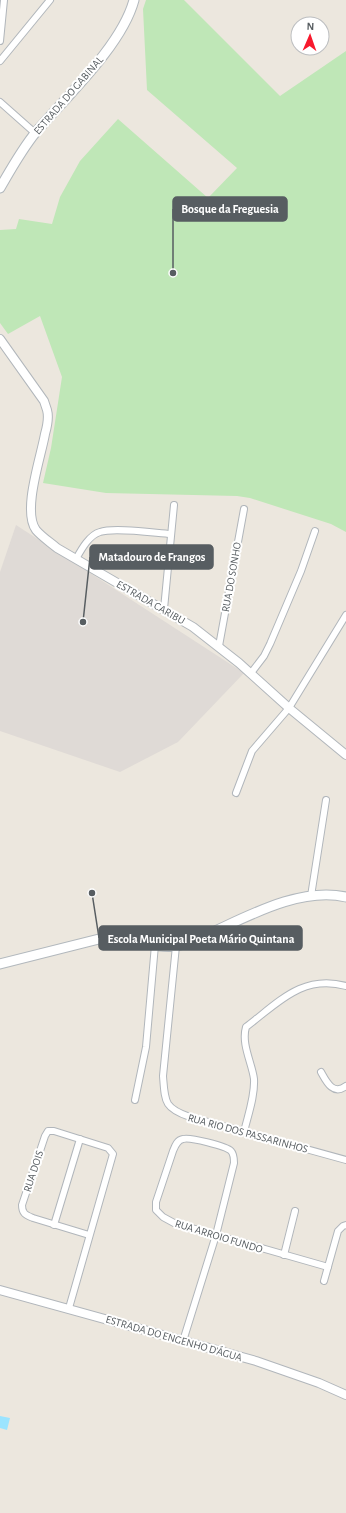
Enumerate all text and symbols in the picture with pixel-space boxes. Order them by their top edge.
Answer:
north arrow [290,16,330,56]
text: N [306,21,314,32]
street label: ESTRADA DO GABINAL [32,54,105,136]
callout: Bosque da Freguesia [173,197,287,221]
text: Bosque da Freguesia [181,203,279,215]
street label: RUA DO SONHO [220,541,243,613]
callout: Matadouro de Frangos [90,545,213,569]
text: Matadouro de Frangos [99,551,206,563]
street label: ESTRADA CARIBU [115,578,187,627]
callout: Escola Municipal Poeta Mário Quintana [99,926,302,950]
text: Escola Municipal Poeta Mário Quintana [108,933,295,946]
street label: RUA RIO DOS PASSARINHOS [187,1112,309,1155]
street label: RUA DOIS [22,1149,45,1193]
street label: RUA ARROIO FUNDO [174,1218,264,1255]
street label: ESTRADA DO ENGENHO D'ÁGUA [104,1313,244,1363]

